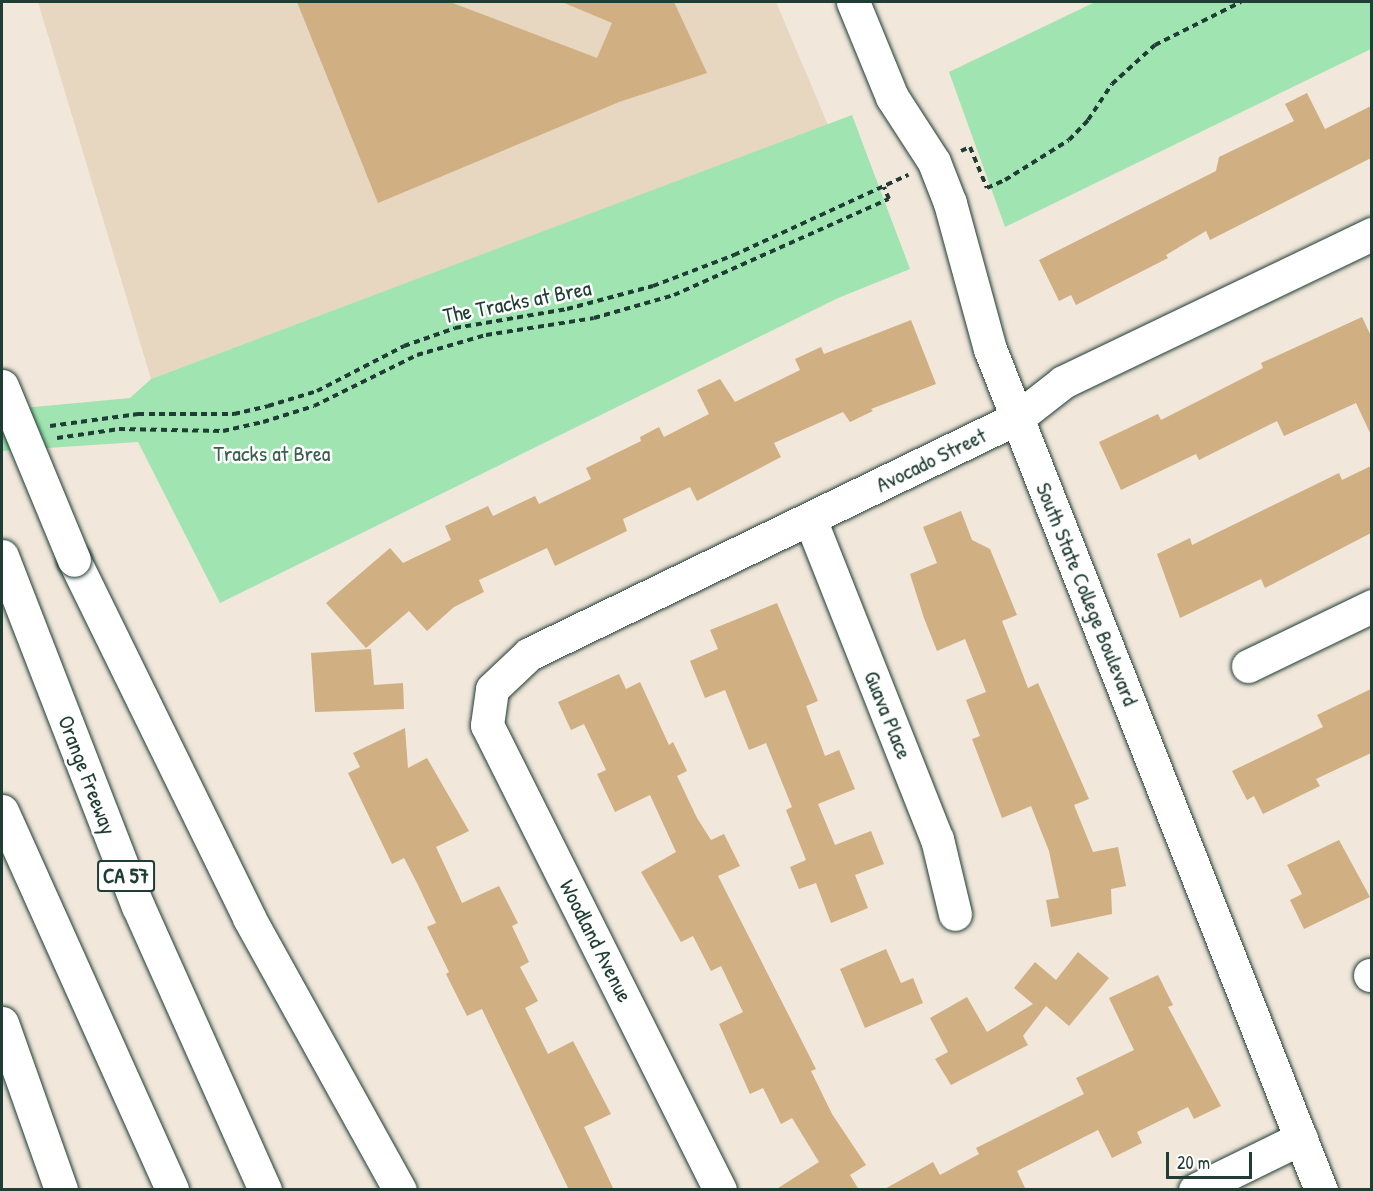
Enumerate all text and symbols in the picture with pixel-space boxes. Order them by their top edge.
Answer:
street label: The Tracks at Brea [441,275,593,329]
street label: Avocado Street [872,422,990,498]
park label: Tracks at Brea [214,441,330,467]
street label: South State College Boulevard [1030,479,1144,709]
street label: Guava Place [858,667,918,763]
street label: Orange Freeway [52,712,122,838]
road number: CA 57 [96,858,156,894]
street label: Woodland Avenue [554,875,638,1007]
scale bar [1169,1140,1254,1178]
text: 20 m [1177,1150,1210,1175]

